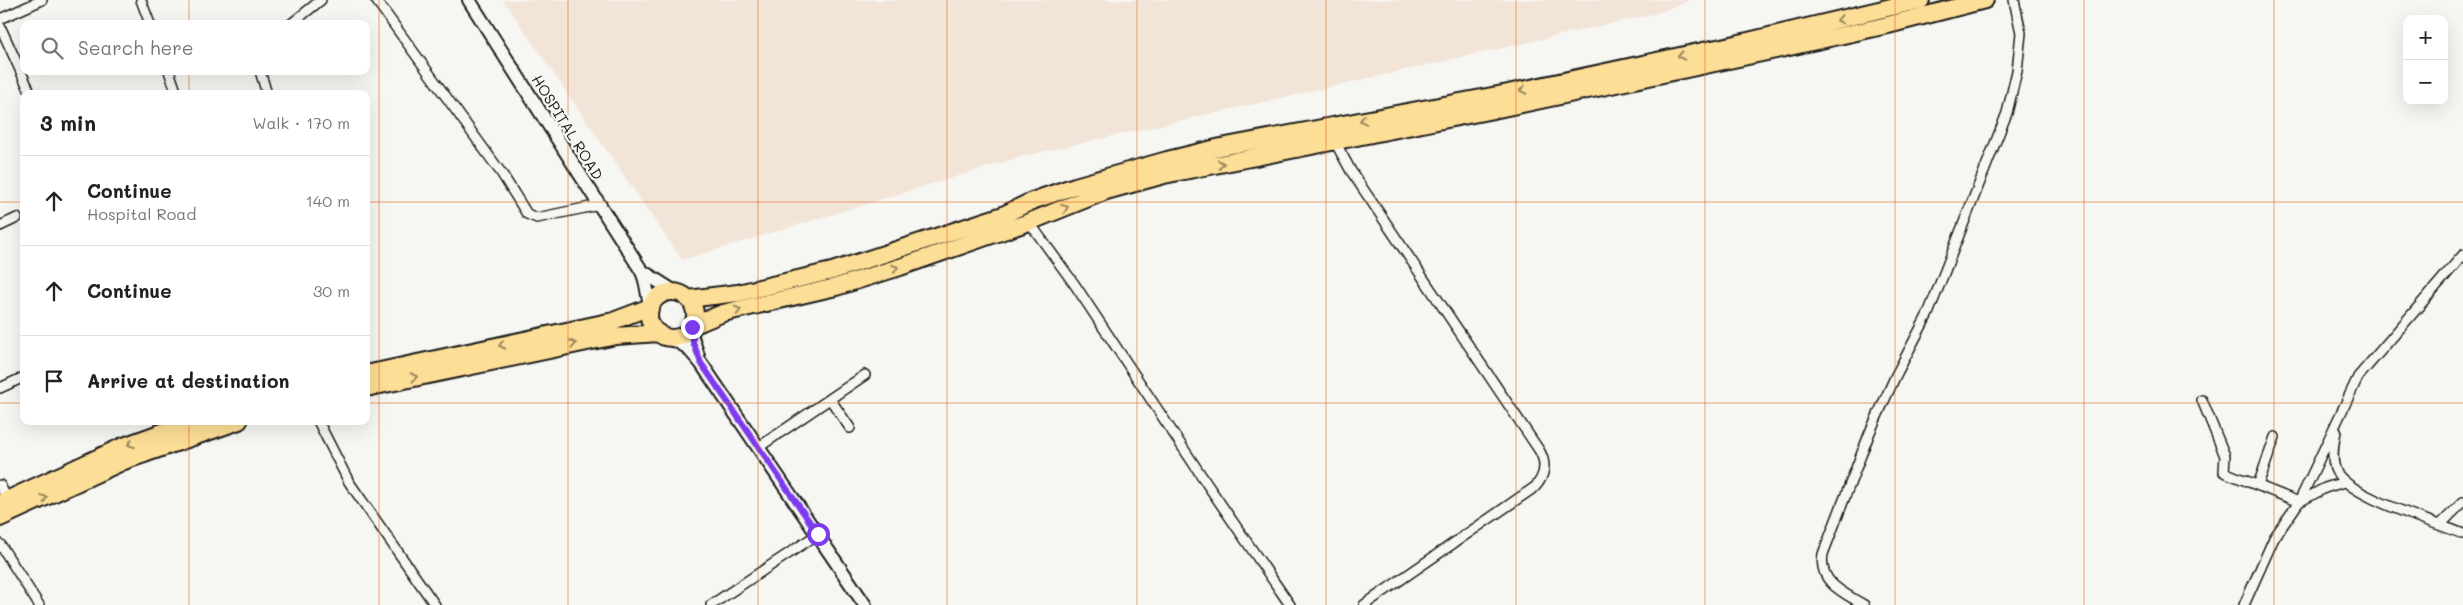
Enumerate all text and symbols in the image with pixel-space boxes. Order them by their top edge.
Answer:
one-way arrow [1836,14,1844,25]
map controls [2403,15,2448,105]
button: + [2403,15,2448,60]
search box [20,20,370,75]
icon: search [38,34,66,62]
text: Search here [78,35,194,60]
one-way arrow [1677,50,1686,60]
button: − [2403,60,2448,105]
street label: HOSPITAL ROAD [528,71,608,183]
one-way arrow [1518,84,1527,95]
text: 3 min [40,109,96,136]
text: Walk · 170 m [252,112,350,133]
one-way arrow [1359,115,1367,125]
one-way arrow [1216,159,1225,170]
text: Continue [87,178,172,203]
icon: ahead [40,187,68,215]
text: 140 m [306,190,350,211]
text: Hospital Road [87,203,196,224]
one-way arrow [1060,204,1069,214]
one-way arrow [891,264,899,274]
icon: ahead [40,277,68,305]
text: Continue [87,278,172,303]
text: 30 m [313,280,350,301]
one-way arrow [734,305,742,315]
route end [681,316,704,339]
one-way arrow [497,339,506,350]
one-way arrow [569,340,577,350]
icon: arrive [40,367,68,395]
text: Arrive at destination [87,368,290,393]
one-way arrow [409,372,418,383]
one-way arrow [127,438,136,448]
one-way arrow [39,494,48,504]
route start [807,523,830,546]

